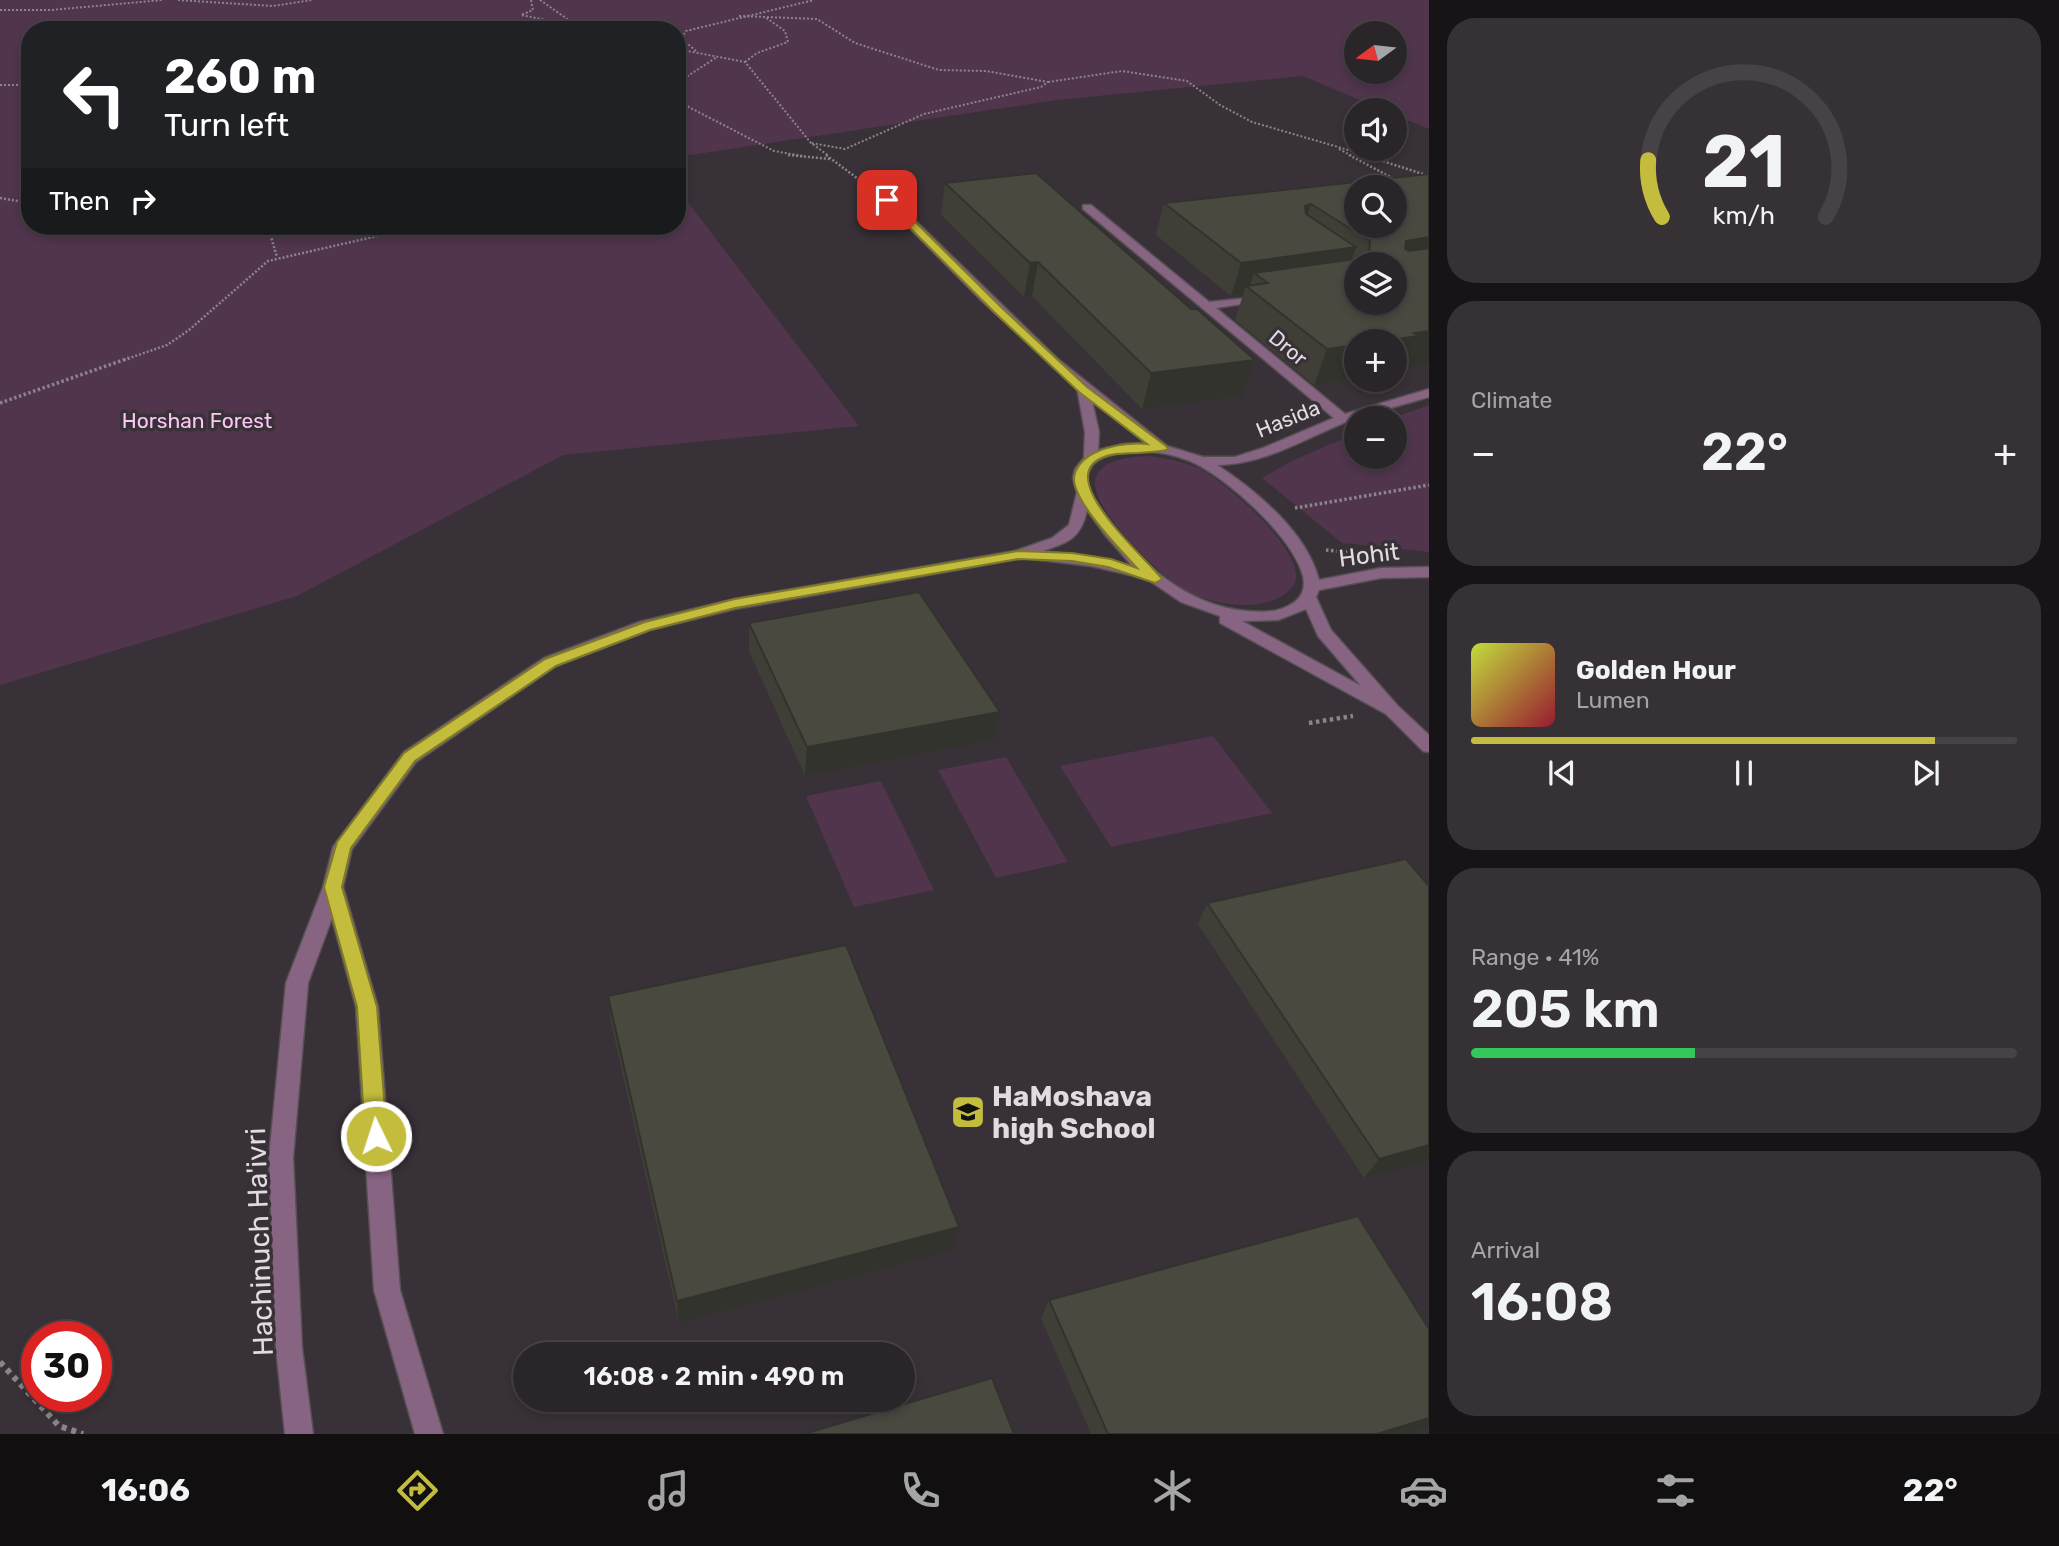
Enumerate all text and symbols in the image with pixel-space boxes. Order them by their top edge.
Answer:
north arrow [1344,21,1407,84]
map controls [1344,21,1407,469]
text: 260 m [164,47,316,105]
icon: left [49,49,140,140]
button: sound [1344,98,1407,161]
text: Turn left [164,106,289,144]
text: 21 [1702,119,1786,205]
pin [857,170,917,230]
button: search [1344,175,1407,238]
icon: arrive [868,181,906,219]
icon: right [124,182,162,220]
text: Then [49,186,110,217]
text: km/h [1713,200,1775,229]
button: layers [1344,252,1407,315]
street label: Dror [1264,324,1313,371]
button: + [1344,329,1407,392]
text: Climate [1471,386,1552,414]
street label: Hasida [1252,394,1323,443]
button: − [1344,406,1407,469]
park label: Horshan Forest [122,408,272,433]
text: 22° [1701,421,1788,483]
text: − [1471,430,1496,476]
text: + [1993,430,2017,476]
street label: Hohit [1337,537,1401,573]
text: Golden Hour [1576,655,1736,686]
text: Lumen [1576,686,1650,714]
icon: previous [1543,754,1581,792]
icon: pause [1725,754,1763,792]
icon: next [1907,754,1945,792]
text: Range · 41% [1471,943,1599,971]
text: 205 km [1471,978,1660,1040]
place label: HaMoshava high School [992,1080,1156,1145]
school or university icon: HaMoshava high School [949,1093,987,1131]
position arrow [339,1099,413,1173]
street label: Hachinuch Ha'ivri [239,1127,280,1357]
text: Arrival [1471,1236,1540,1264]
text: 16:08 [1471,1271,1613,1333]
speed limit sign: 30 [21,1321,112,1412]
text: 16:08 · 2 min · 490 m [584,1361,845,1392]
icon: directions [393,1466,442,1515]
icon: music [644,1466,693,1515]
icon: phone [896,1466,945,1515]
icon: climate [1148,1466,1197,1515]
icon: car [1399,1466,1448,1515]
icon: filters [1651,1466,1700,1515]
text: 16:06 [101,1471,190,1509]
text: 22° [1903,1471,1958,1509]

